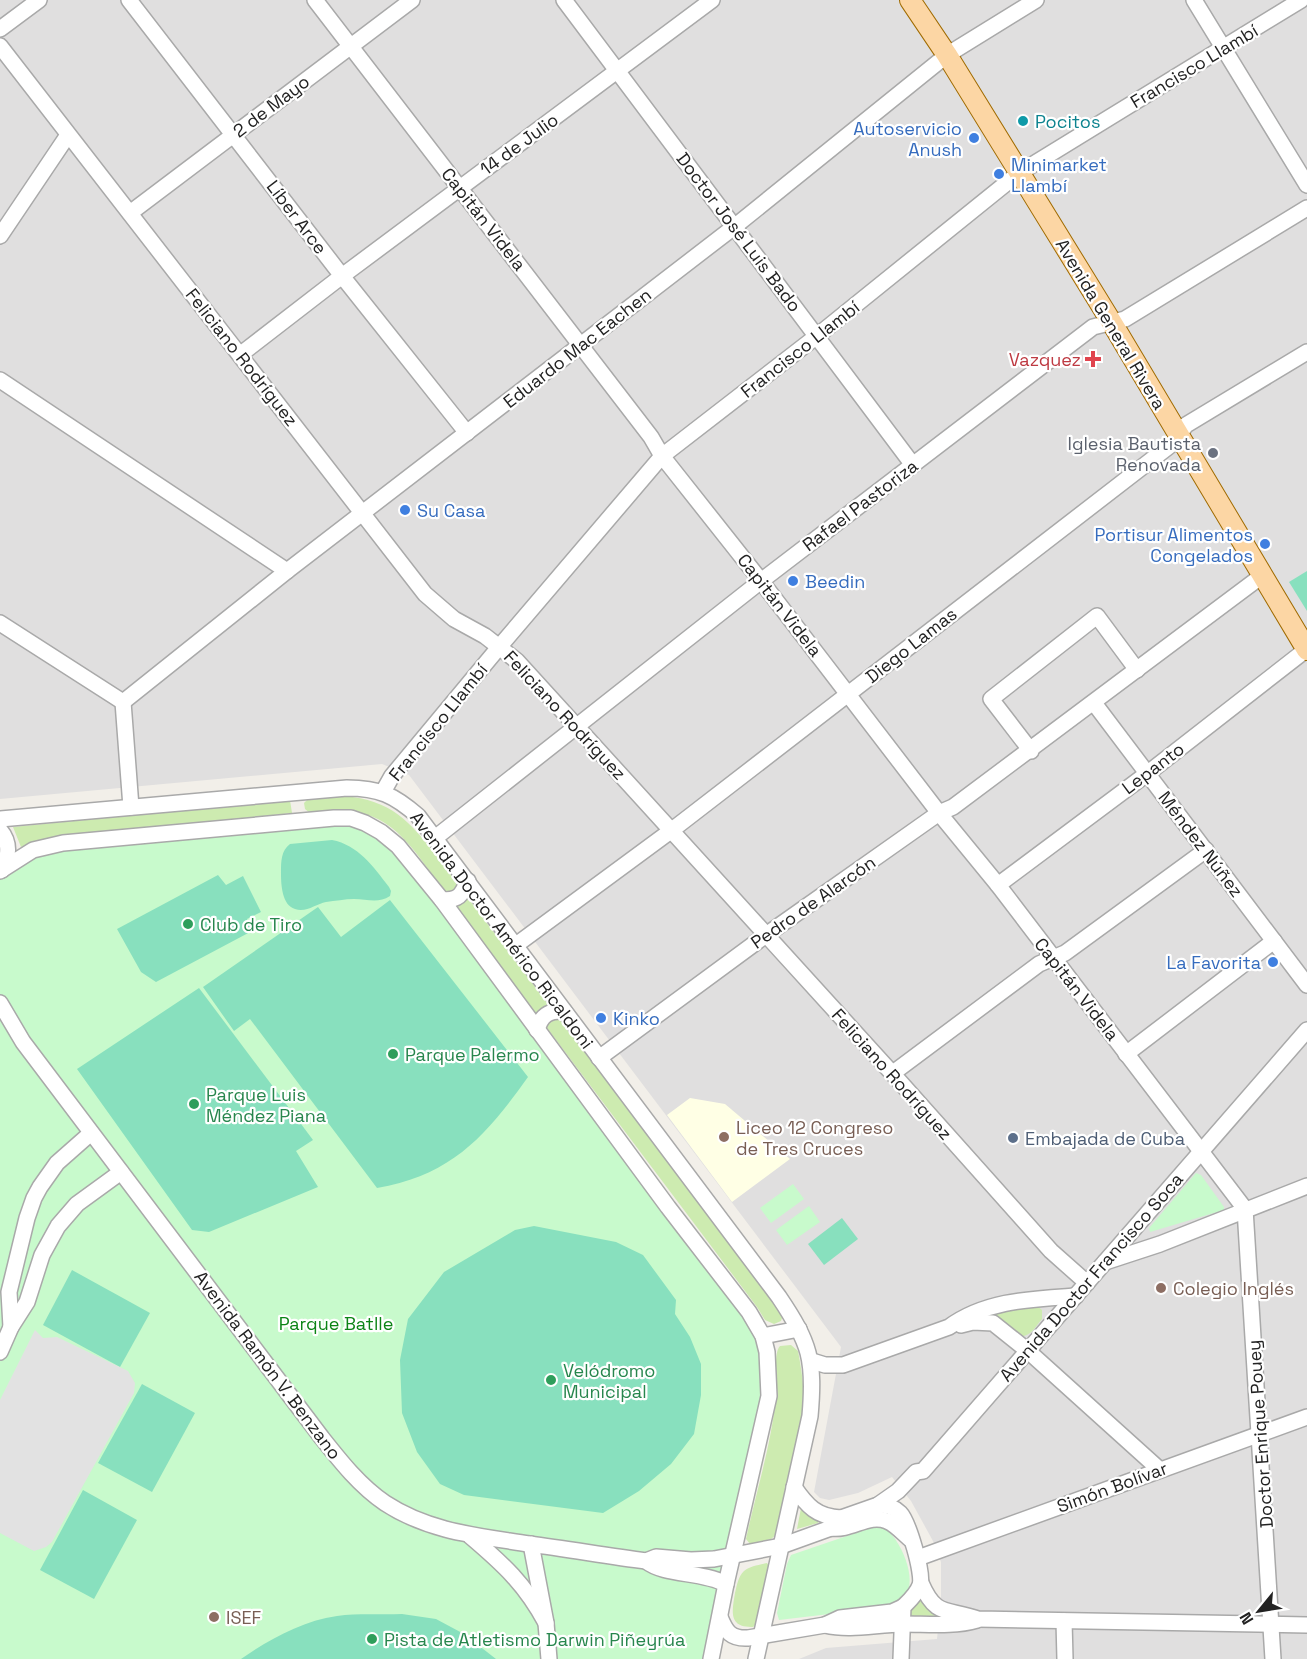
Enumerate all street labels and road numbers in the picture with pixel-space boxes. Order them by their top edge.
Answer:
street label: Francisco Llambí [1126,19,1262,113]
street label: 2 de Mayo [228,70,314,142]
street label: 14 de Julio [475,108,563,180]
street label: Doctor José Luis Bado [671,148,807,316]
street label: Capitán Videla [437,163,531,275]
street label: Líber Arce [262,175,332,259]
street label: Avenida General Rivera [1051,234,1171,414]
street label: Feliciano Rodríguez [181,283,303,431]
street label: Eduardo Mac Eachen [498,283,656,413]
street label: Francisco Llambí [736,295,865,403]
street label: Rafael Pastoriza [798,454,922,556]
street label: Capitán Videla [733,549,827,661]
street label: Diego Lamas [861,602,961,688]
street label: Feliciano Rodríguez [499,645,631,785]
street label: Francisco Llambí [383,658,493,786]
street label: Lepanto [1117,737,1189,799]
street label: Méndez Núñez [1154,786,1248,902]
street label: Avenida Doctor Américo Ricaldoni [405,807,599,1053]
street label: Pedro de Alarcón [746,850,880,954]
street label: Capitán Videla [1030,933,1124,1045]
street label: Feliciano Rodríguez [827,1004,957,1144]
street label: Avenida Doctor Francisco Soca [994,1168,1188,1386]
street label: Avenida Ramón V. Benzano [189,1266,347,1464]
street label: Doctor Enrique Pouey [1242,1339,1278,1529]
street label: Simón Bolívar [1054,1456,1171,1518]

